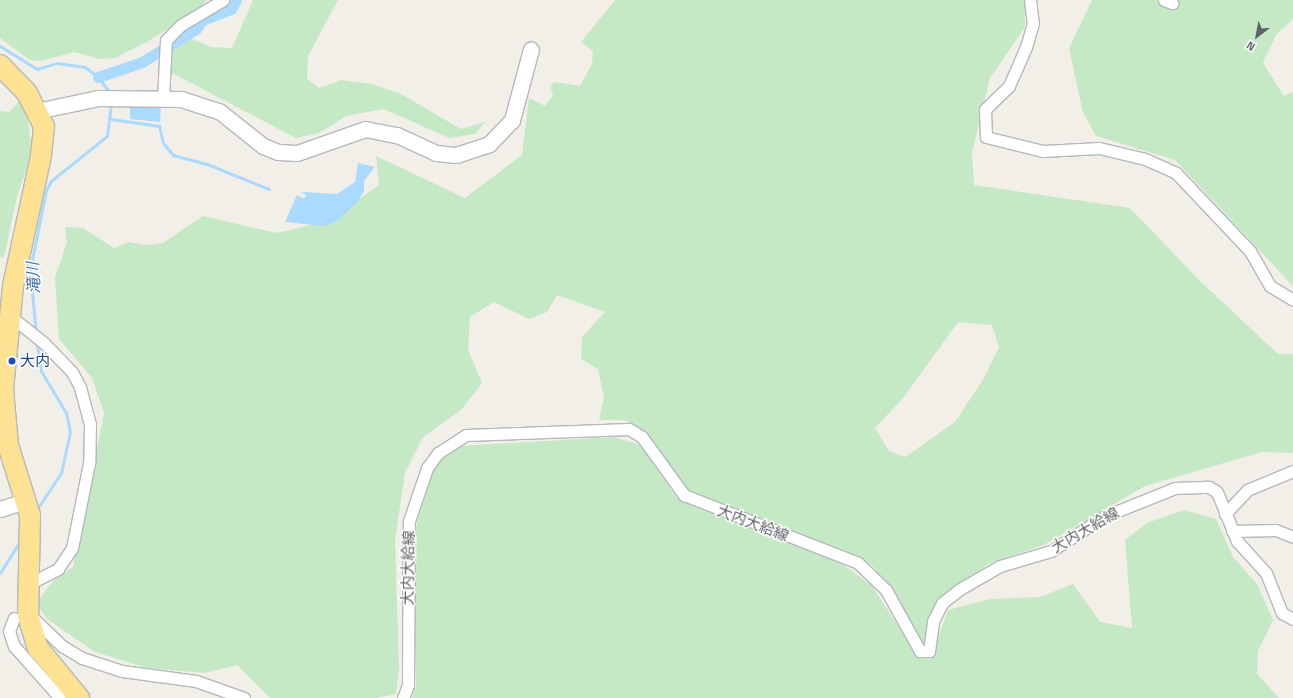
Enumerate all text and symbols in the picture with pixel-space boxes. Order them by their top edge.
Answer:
north arrow [1237,16,1277,56]
text: N [1244,38,1257,54]
water label: 滝川 [24,262,44,294]
place label: 大内 [20,352,50,370]
marker: 大内 [7,356,17,366]
street label: 大内大給線 [715,501,791,545]
street label: 大内大給線 [1048,503,1122,557]
street label: 大内大給線 [398,530,418,606]

